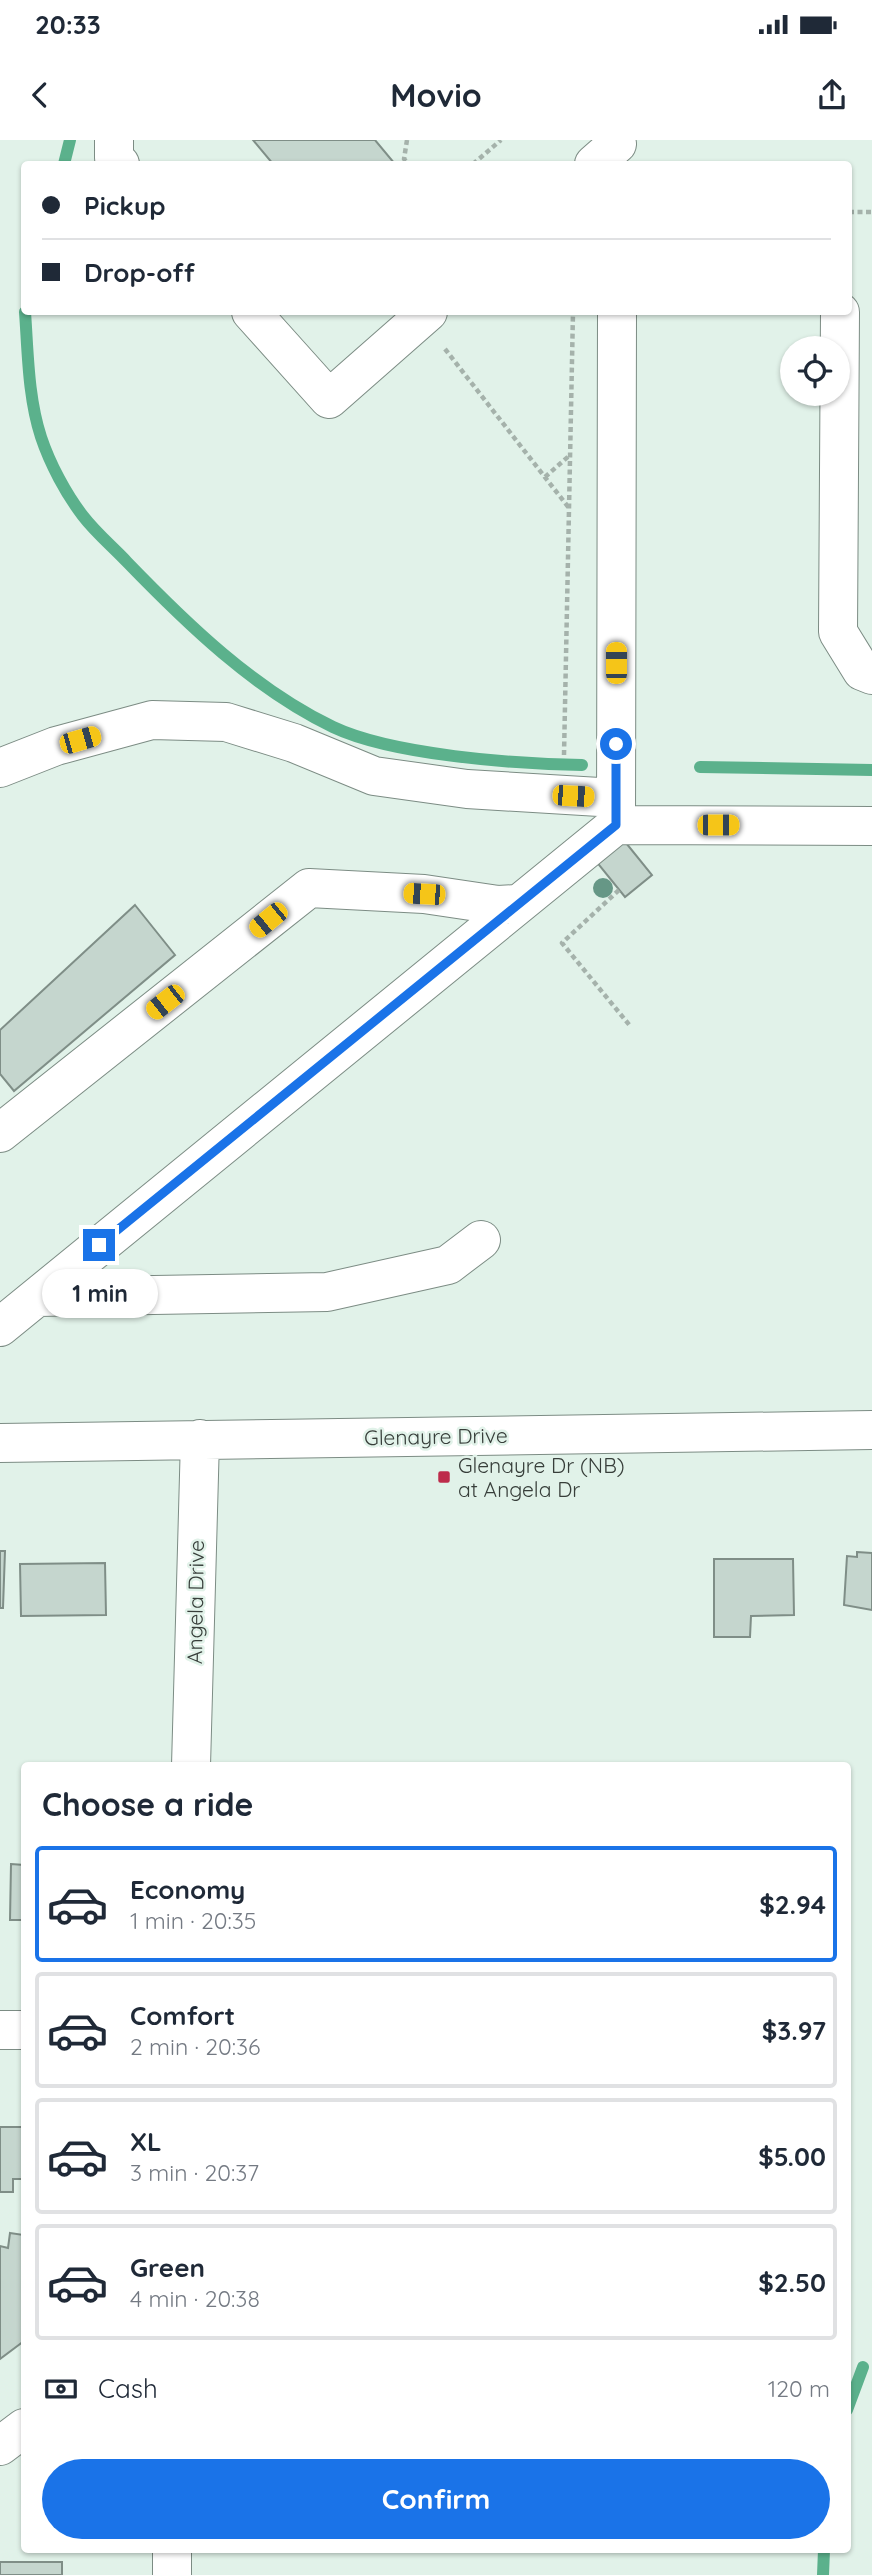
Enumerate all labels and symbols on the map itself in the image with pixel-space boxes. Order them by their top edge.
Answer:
car [606,642,627,684]
car [57,724,104,756]
route start [600,728,632,760]
car [552,784,595,808]
car [698,815,740,836]
car [403,882,446,906]
car [246,899,291,941]
car [142,981,189,1023]
route end [83,1229,115,1261]
callout: 1 min [41,1270,157,1318]
street label: Glenayre Drive [364,1422,508,1450]
place label: Glenayre Dr (NB) at Angela Dr [458,1452,625,1502]
marker: Glenayre Dr (NB) at Angela Dr [436,1469,452,1485]
street label: Angela Drive [181,1540,209,1664]

